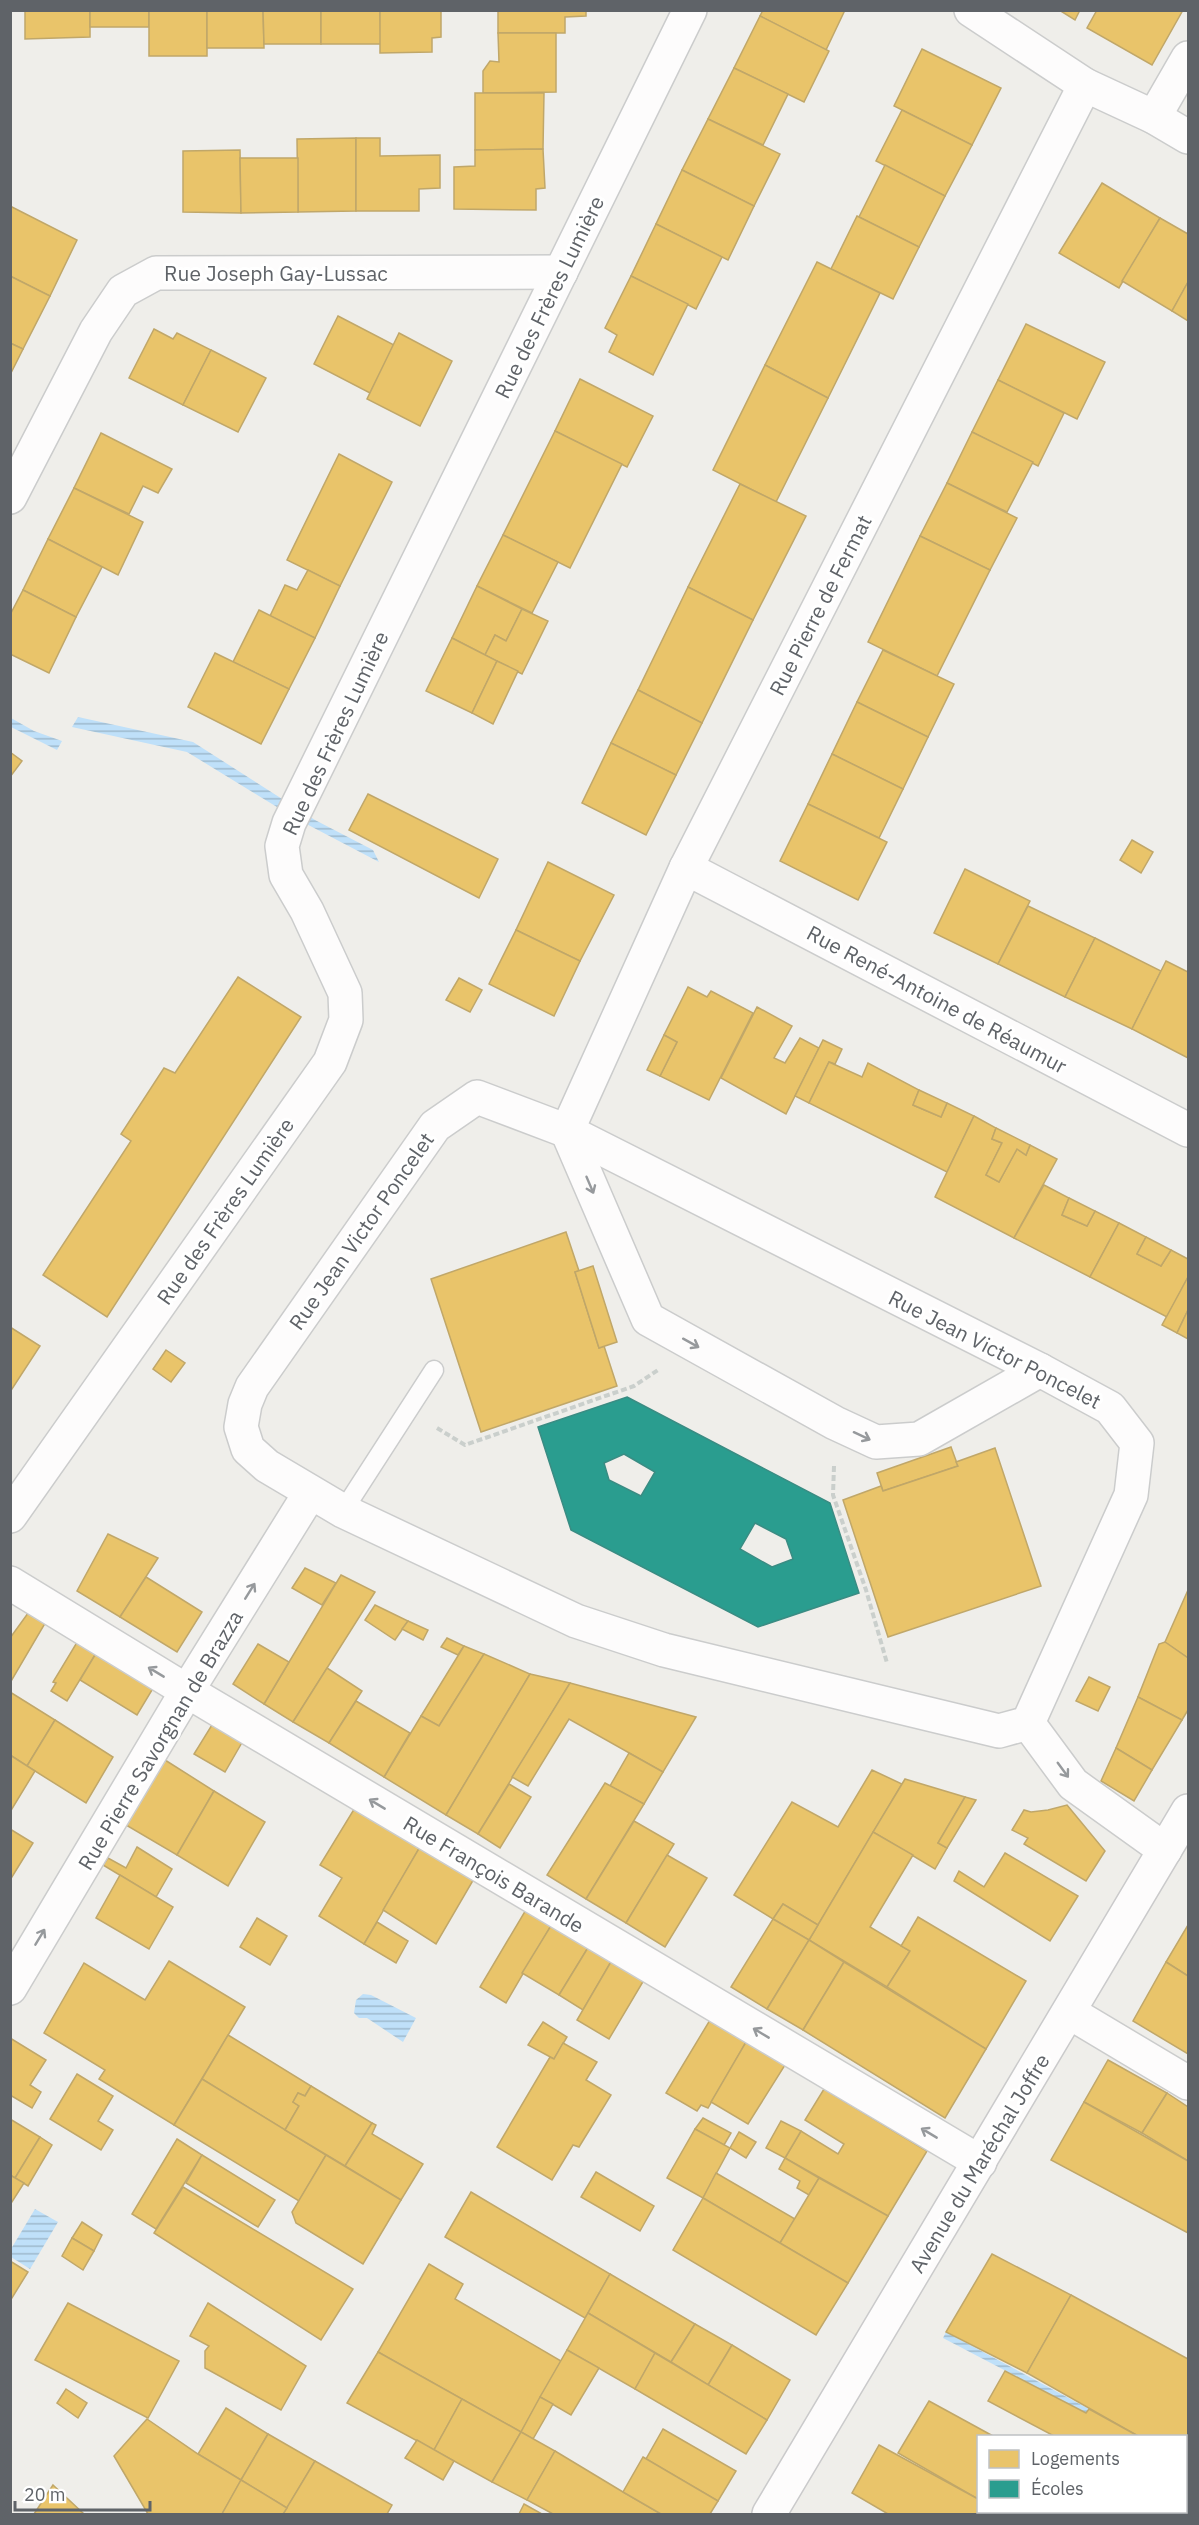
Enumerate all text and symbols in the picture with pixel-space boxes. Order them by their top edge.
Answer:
street label: Rue des Frères Lumière [488,191,610,403]
street label: Rue Joseph Gay-Lussac [164,259,388,287]
street label: Rue Pierre de Fermat [762,510,878,700]
street label: Rue des Frères Lumière [275,626,395,840]
street label: Rue René-Antoine de Réaumur [802,918,1072,1080]
street label: Rue des Frères Lumière [150,1112,300,1310]
street label: Rue Jean Victor Poncelet [282,1127,440,1335]
one-way arrow [585,1175,596,1194]
street label: Rue Jean Victor Poncelet [884,1283,1106,1415]
one-way arrow [681,1338,699,1349]
one-way arrow [852,1431,870,1443]
one-way arrow [244,1583,256,1600]
street label: Rue Pierre Savorgnan de Brazza [71,1605,249,1875]
one-way arrow [148,1665,165,1677]
one-way arrow [1057,1761,1069,1777]
one-way arrow [369,1798,386,1810]
street label: Rue François Barande [399,1809,589,1939]
one-way arrow [35,1929,47,1946]
one-way arrow [753,2027,770,2039]
street label: Avenue du Maréchal Joffre [902,2048,1056,2278]
one-way arrow [921,2127,938,2139]
legend [977,2435,1187,2513]
text: Logements [1031,2447,1120,2470]
scale bar [15,2474,150,2512]
text: Écoles [1031,2477,1084,2500]
text: 20 m [24,2483,66,2506]

